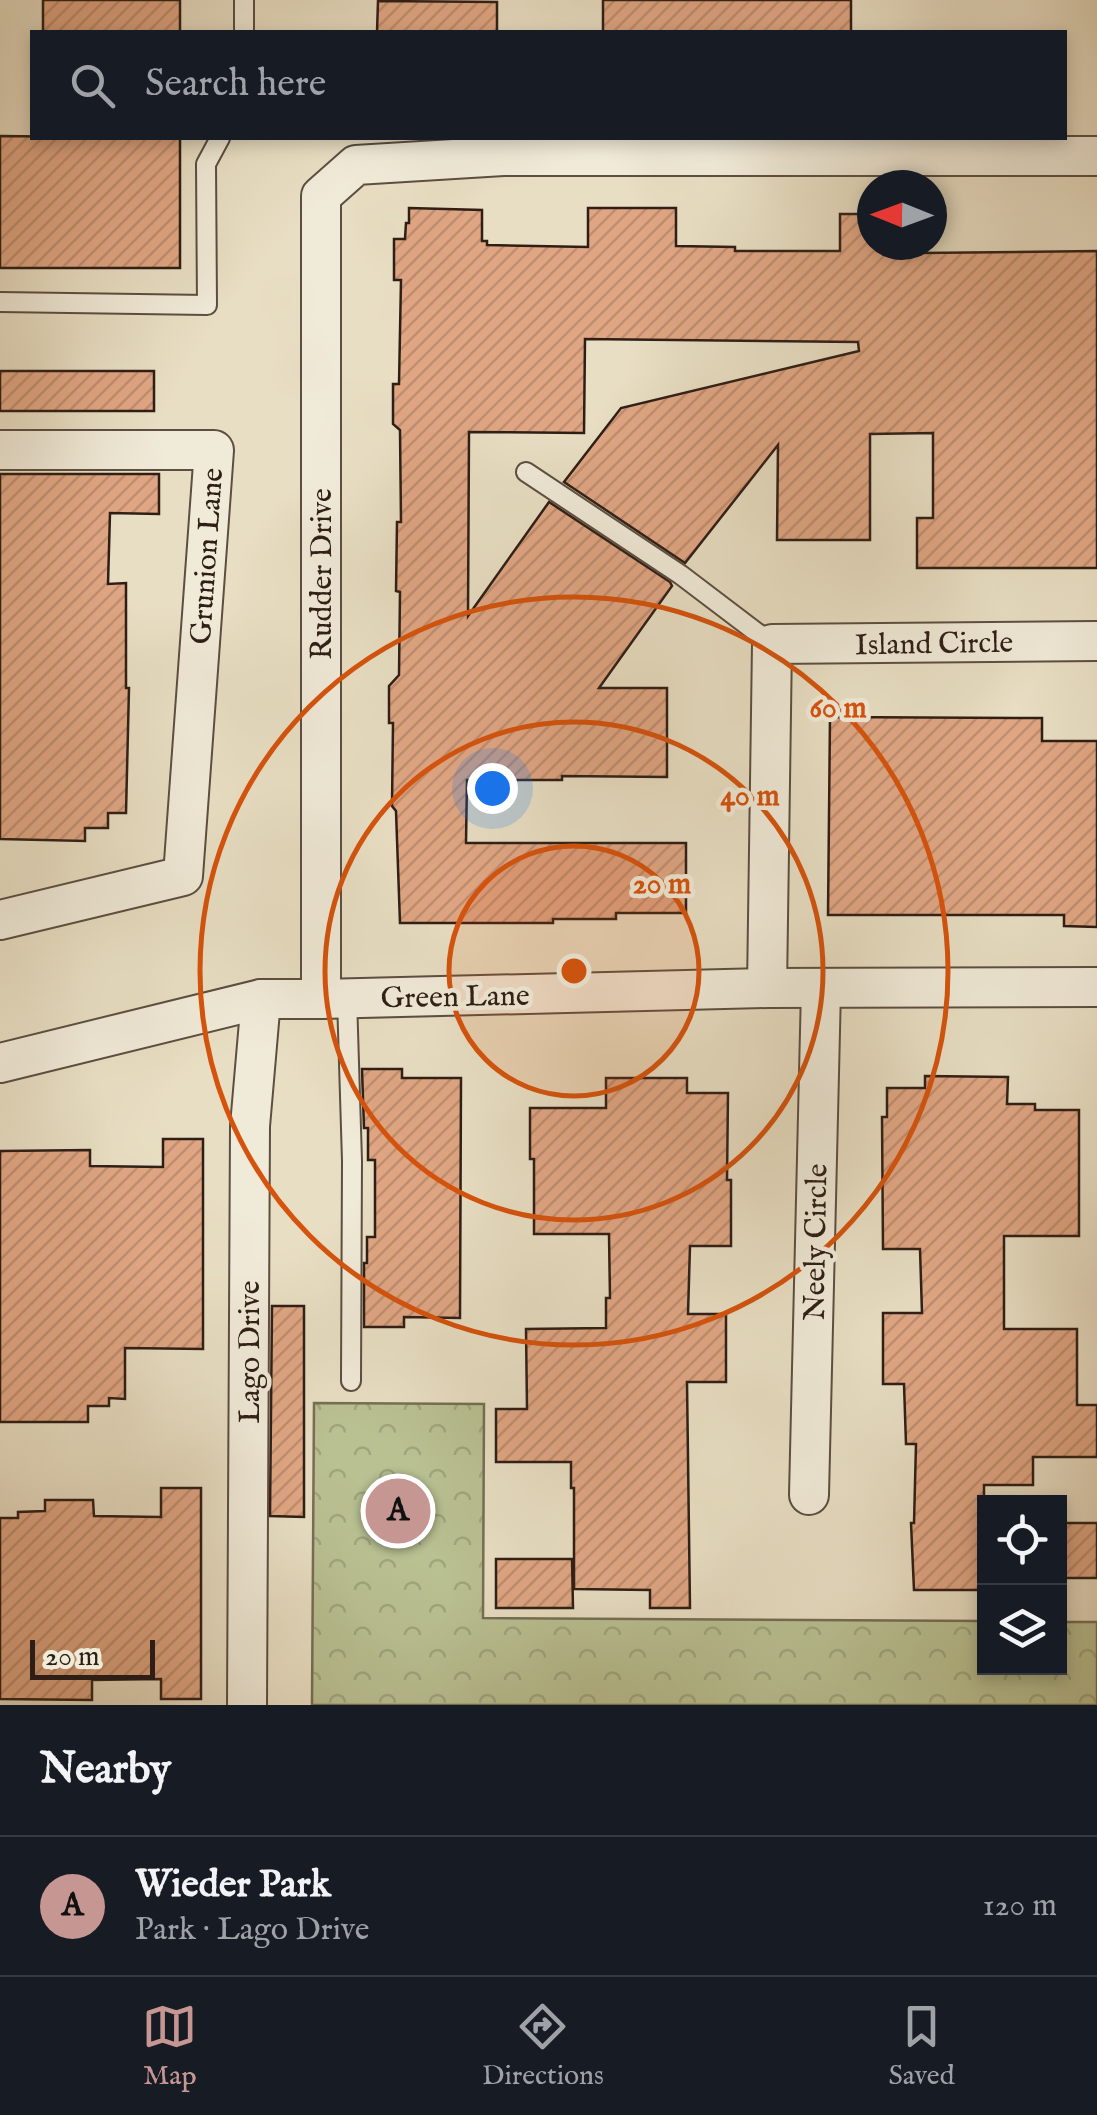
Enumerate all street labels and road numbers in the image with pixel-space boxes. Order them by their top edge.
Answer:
street label: Grunion Lane [183,467,233,646]
street label: Rudder Drive [304,488,342,660]
street label: Island Circle [855,625,1013,665]
street label: Green Lane [380,978,530,1018]
street label: Neely Circle [797,1163,837,1321]
street label: Lago Drive [232,1280,270,1424]

